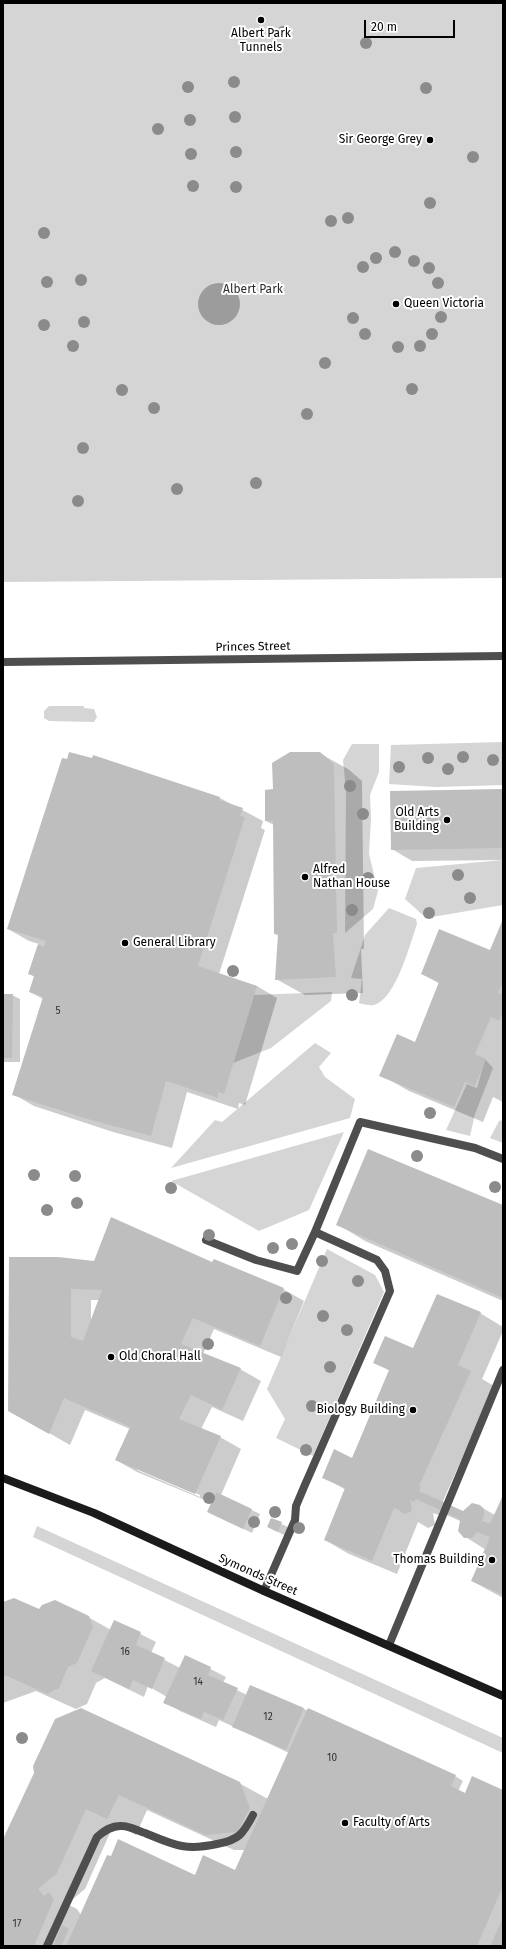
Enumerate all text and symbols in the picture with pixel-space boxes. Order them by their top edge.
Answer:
scale bar [366,12,457,38]
marker: Albert Park Tunnels [256,15,266,25]
text: 20 m [371,20,397,34]
place label: Albert Park Tunnels [231,27,291,55]
place label: Sir George Grey [339,133,422,147]
marker: Sir George Grey [425,135,435,145]
park label: Albert Park [223,283,283,297]
place label: Queen Victoria [404,297,484,311]
marker: Queen Victoria [391,299,401,309]
street label: Princes Street [215,639,291,655]
place label: Old Arts Building [394,806,439,834]
marker: Old Arts Building [442,815,452,825]
place label: Alfred Nathan House [313,863,390,891]
marker: Alfred Nathan House [300,872,310,882]
place label: General Library [133,936,216,950]
marker: General Library [120,938,130,948]
house number: 5 [55,1005,61,1017]
place label: Old Choral Hall [119,1350,201,1364]
marker: Old Choral Hall [106,1352,116,1362]
place label: Biology Building [317,1403,405,1417]
marker: Biology Building [408,1405,418,1415]
street label: Symonds Street [216,1551,300,1599]
place label: Thomas Building [393,1553,484,1567]
marker: Thomas Building [487,1555,497,1565]
house number: 16 [120,1646,130,1658]
house number: 14 [193,1676,203,1688]
house number: 12 [263,1711,273,1723]
house number: 10 [327,1752,337,1764]
place label: Faculty of Arts [353,1816,430,1830]
marker: Faculty of Arts [340,1818,350,1828]
house number: 17 [13,1918,21,1930]

